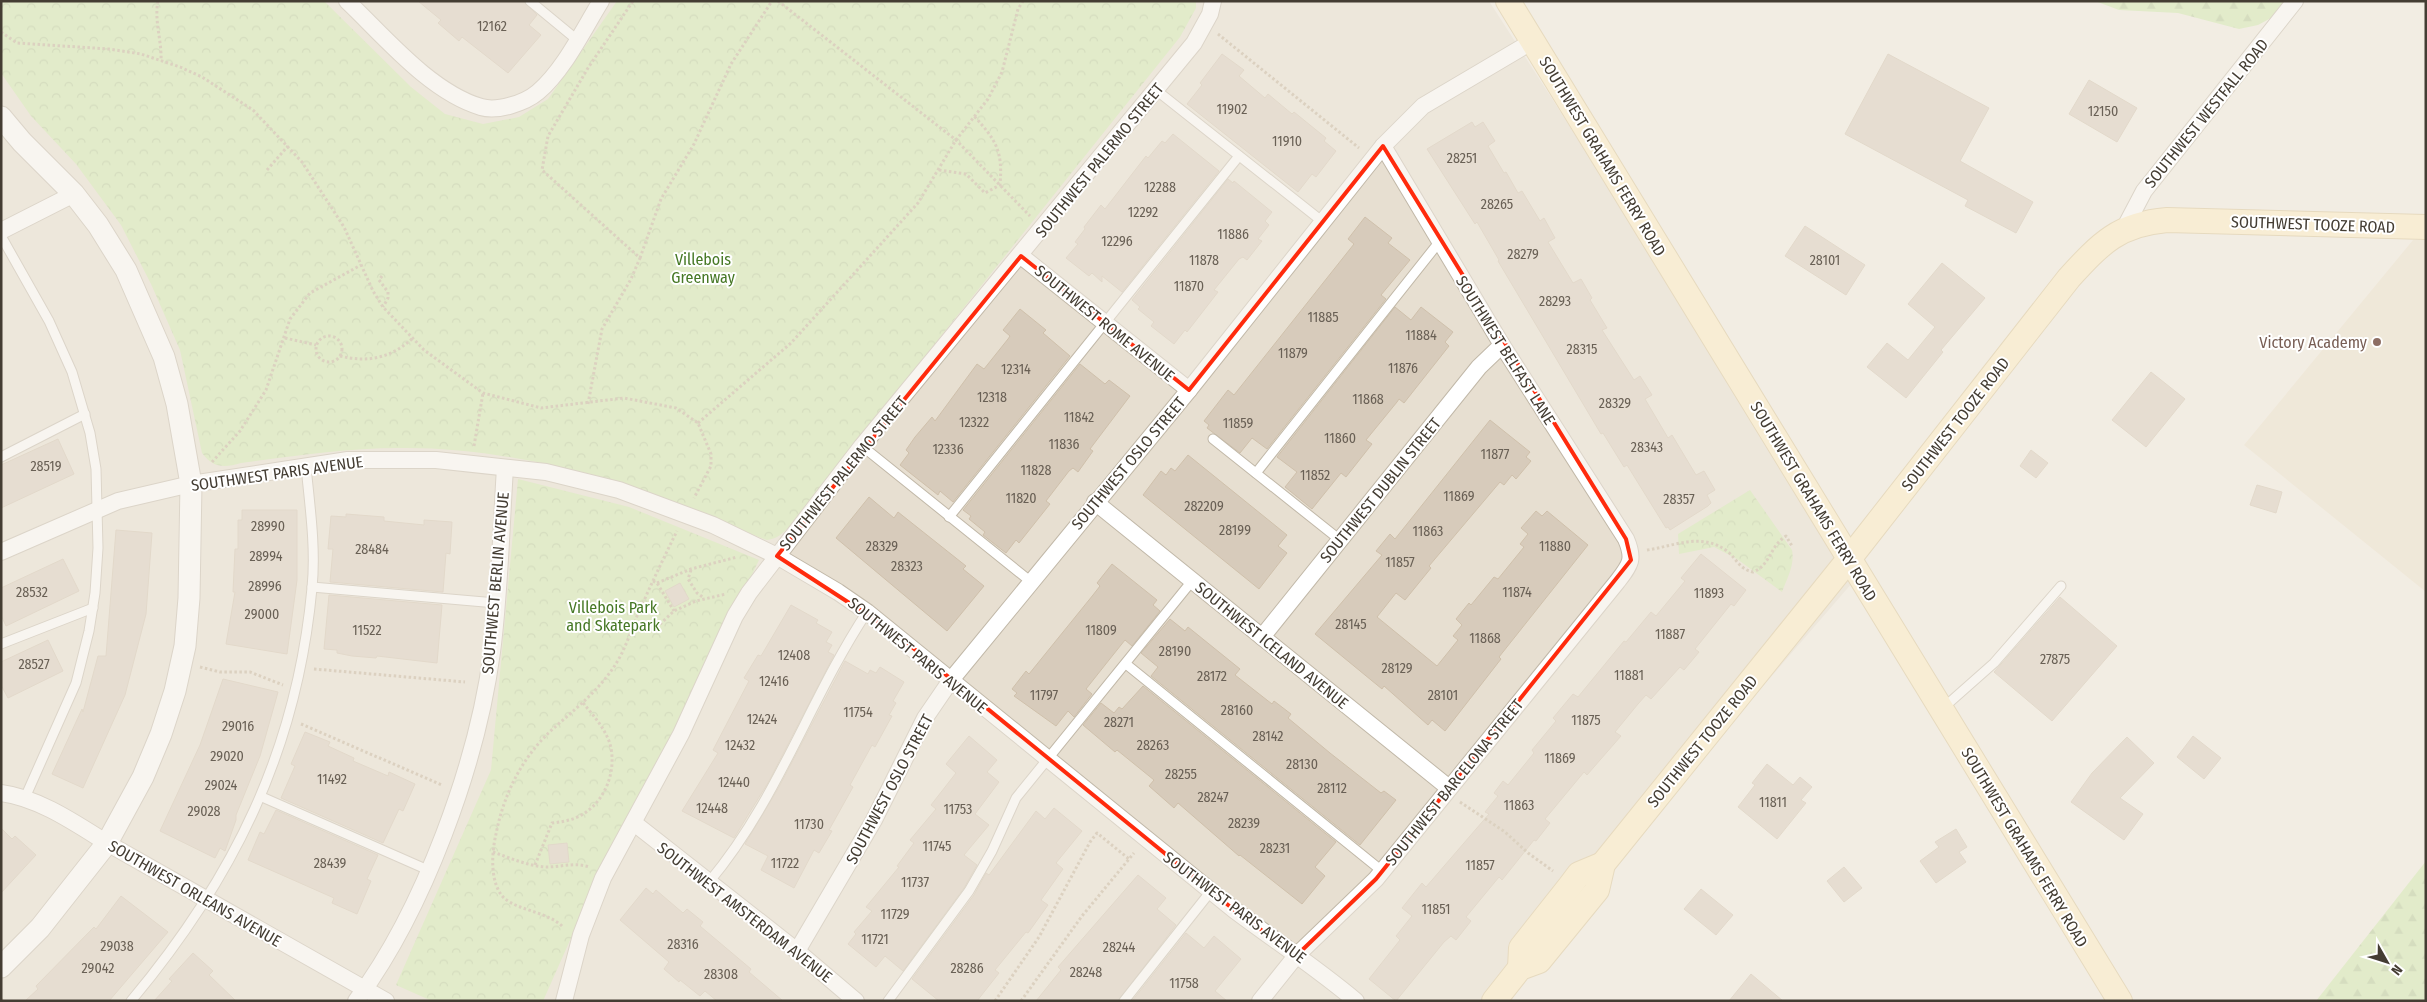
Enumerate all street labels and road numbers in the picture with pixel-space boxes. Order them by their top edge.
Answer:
street label: SOUTHWEST WESTFALL ROAD [2141,35,2272,191]
street label: SOUTHWEST GRAHAMS FERRY ROAD [1535,53,1670,259]
street label: SOUTHWEST PALERMO STREET [1031,79,1168,241]
street label: SOUTHWEST TOOZE ROAD [2231,212,2395,237]
street label: SOUTHWEST ROME AVENUE [1031,261,1178,386]
street label: SOUTHWEST BELFAST LANE [1452,272,1559,428]
street label: SOUTHWEST TOOZE ROAD [1897,354,2013,495]
street label: SOUTHWEST PALERMO STREET [775,392,912,554]
street label: SOUTHWEST OSLO STREET [1067,393,1190,533]
street label: SOUTHWEST GRAHAMS FERRY ROAD [1746,398,1881,604]
street label: SOUTHWEST DUBLIN STREET [1316,414,1445,567]
street label: SOUTHWEST PARIS AVENUE [190,452,364,495]
street label: SOUTHWEST BERLIN AVENUE [478,491,513,675]
street label: SOUTHWEST ICELAND AVENUE [1191,578,1352,713]
street label: SOUTHWEST PARIS AVENUE [844,593,991,717]
street label: SOUTHWEST TOOZE ROAD [1643,672,1761,811]
street label: SOUTHWEST BARCELONA STREET [1381,695,1528,869]
street label: SOUTHWEST OSLO STREET [842,711,937,867]
street label: SOUTHWEST GRAHAMS FERRY ROAD [1957,744,2092,950]
street label: SOUTHWEST ORLEANS AVENUE [105,836,284,951]
street label: SOUTHWEST AMSTERDAM AVENUE [654,838,836,987]
street label: SOUTHWEST PARIS AVENUE [1160,848,1310,967]

